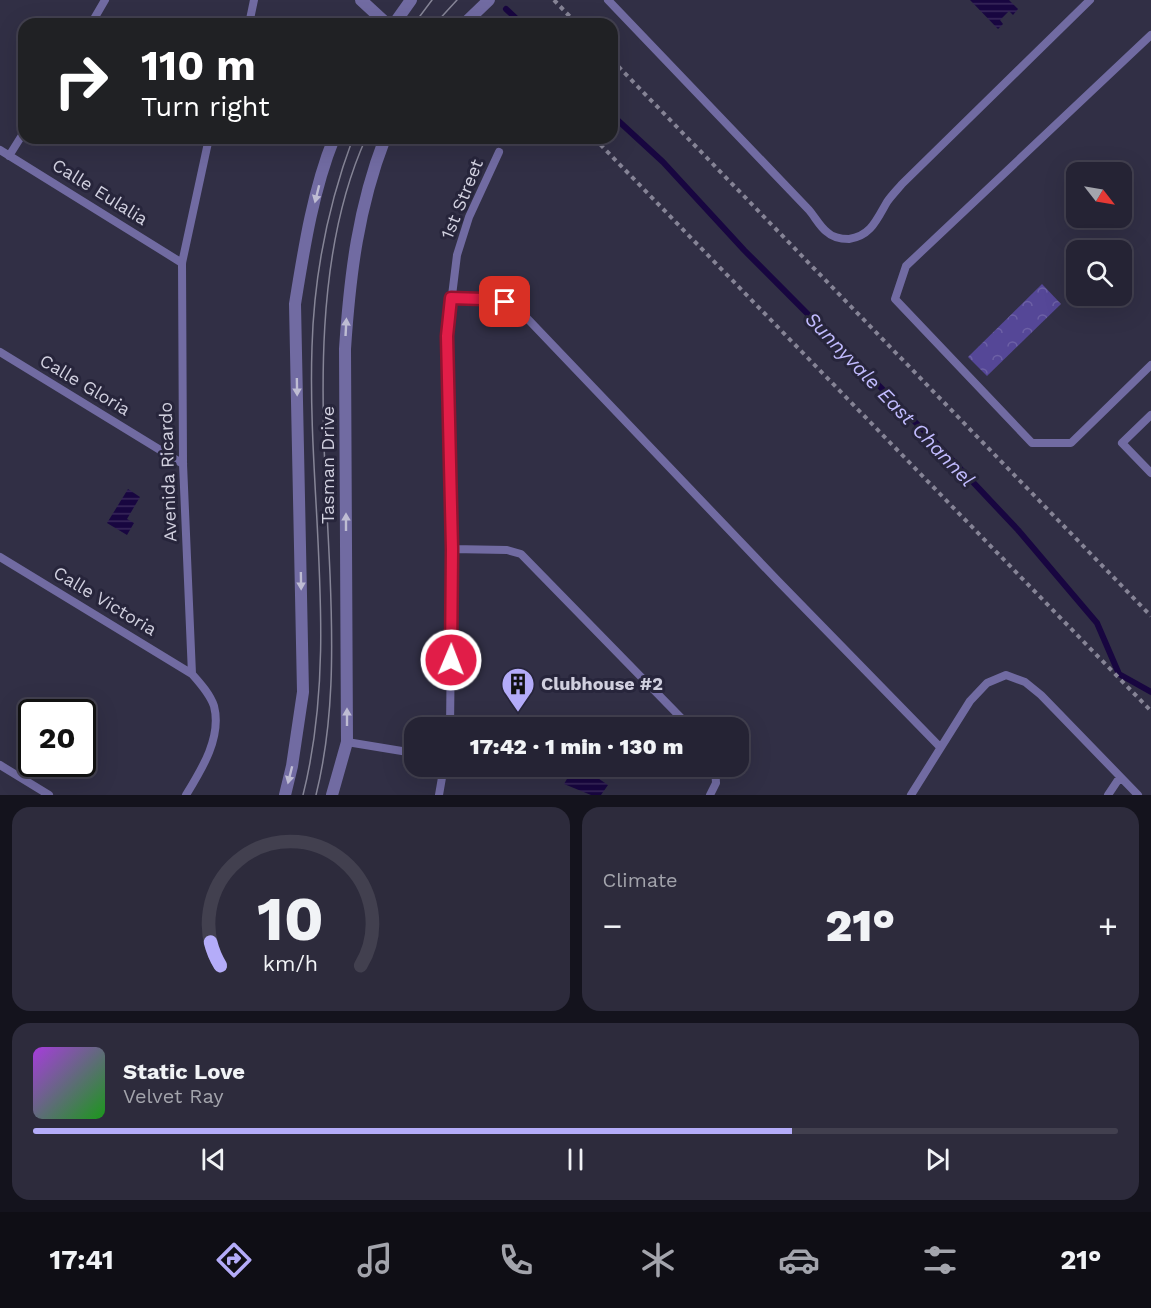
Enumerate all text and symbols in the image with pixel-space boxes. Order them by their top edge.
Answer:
text: 110 m [141,41,256,90]
icon: right [42,42,120,120]
text: Turn right [141,91,270,123]
street label: Calle Eulalia [49,154,152,229]
street label: 1st Street [436,155,487,242]
north arrow [1066,162,1132,228]
map controls [1066,162,1132,306]
one-way arrow [312,185,322,203]
button: search [1066,240,1132,306]
pin [479,276,530,327]
icon: arrive [488,285,521,318]
water label: Sunnyvale East Channel [800,307,980,491]
one-way arrow [342,318,351,337]
street label: Calle Gloria [36,349,134,420]
one-way arrow [292,377,302,396]
street label: Avenida Ricardo [155,402,180,542]
street label: Tasman Drive [317,406,338,524]
one-way arrow [341,513,351,532]
street label: Calle Victoria [50,562,161,640]
one-way arrow [296,572,306,591]
position arrow [419,628,483,692]
building icon: Clubhouse #2 [500,666,536,713]
place label: Clubhouse #2 [541,673,663,694]
speed limit sign: 20 [18,699,96,777]
one-way arrow [342,708,352,727]
text: 17:42 · 1 min · 130 m [470,734,683,759]
one-way arrow [284,766,294,785]
text: Climate [603,868,678,892]
text: 10 [257,882,324,955]
text: 21° [825,899,895,952]
text: − [603,906,622,945]
text: + [1098,906,1118,945]
text: km/h [263,951,318,976]
text: Static Love [123,1059,245,1084]
text: Velvet Ray [123,1084,224,1108]
icon: previous [197,1143,230,1176]
icon: pause [559,1143,592,1176]
icon: next [921,1143,954,1176]
icon: directions [213,1239,255,1281]
icon: music [354,1239,396,1281]
icon: phone [495,1239,537,1281]
icon: climate [637,1239,679,1281]
icon: car [778,1239,820,1281]
icon: filters [919,1239,961,1281]
text: 17:41 [50,1244,114,1276]
text: 21° [1060,1244,1101,1276]

